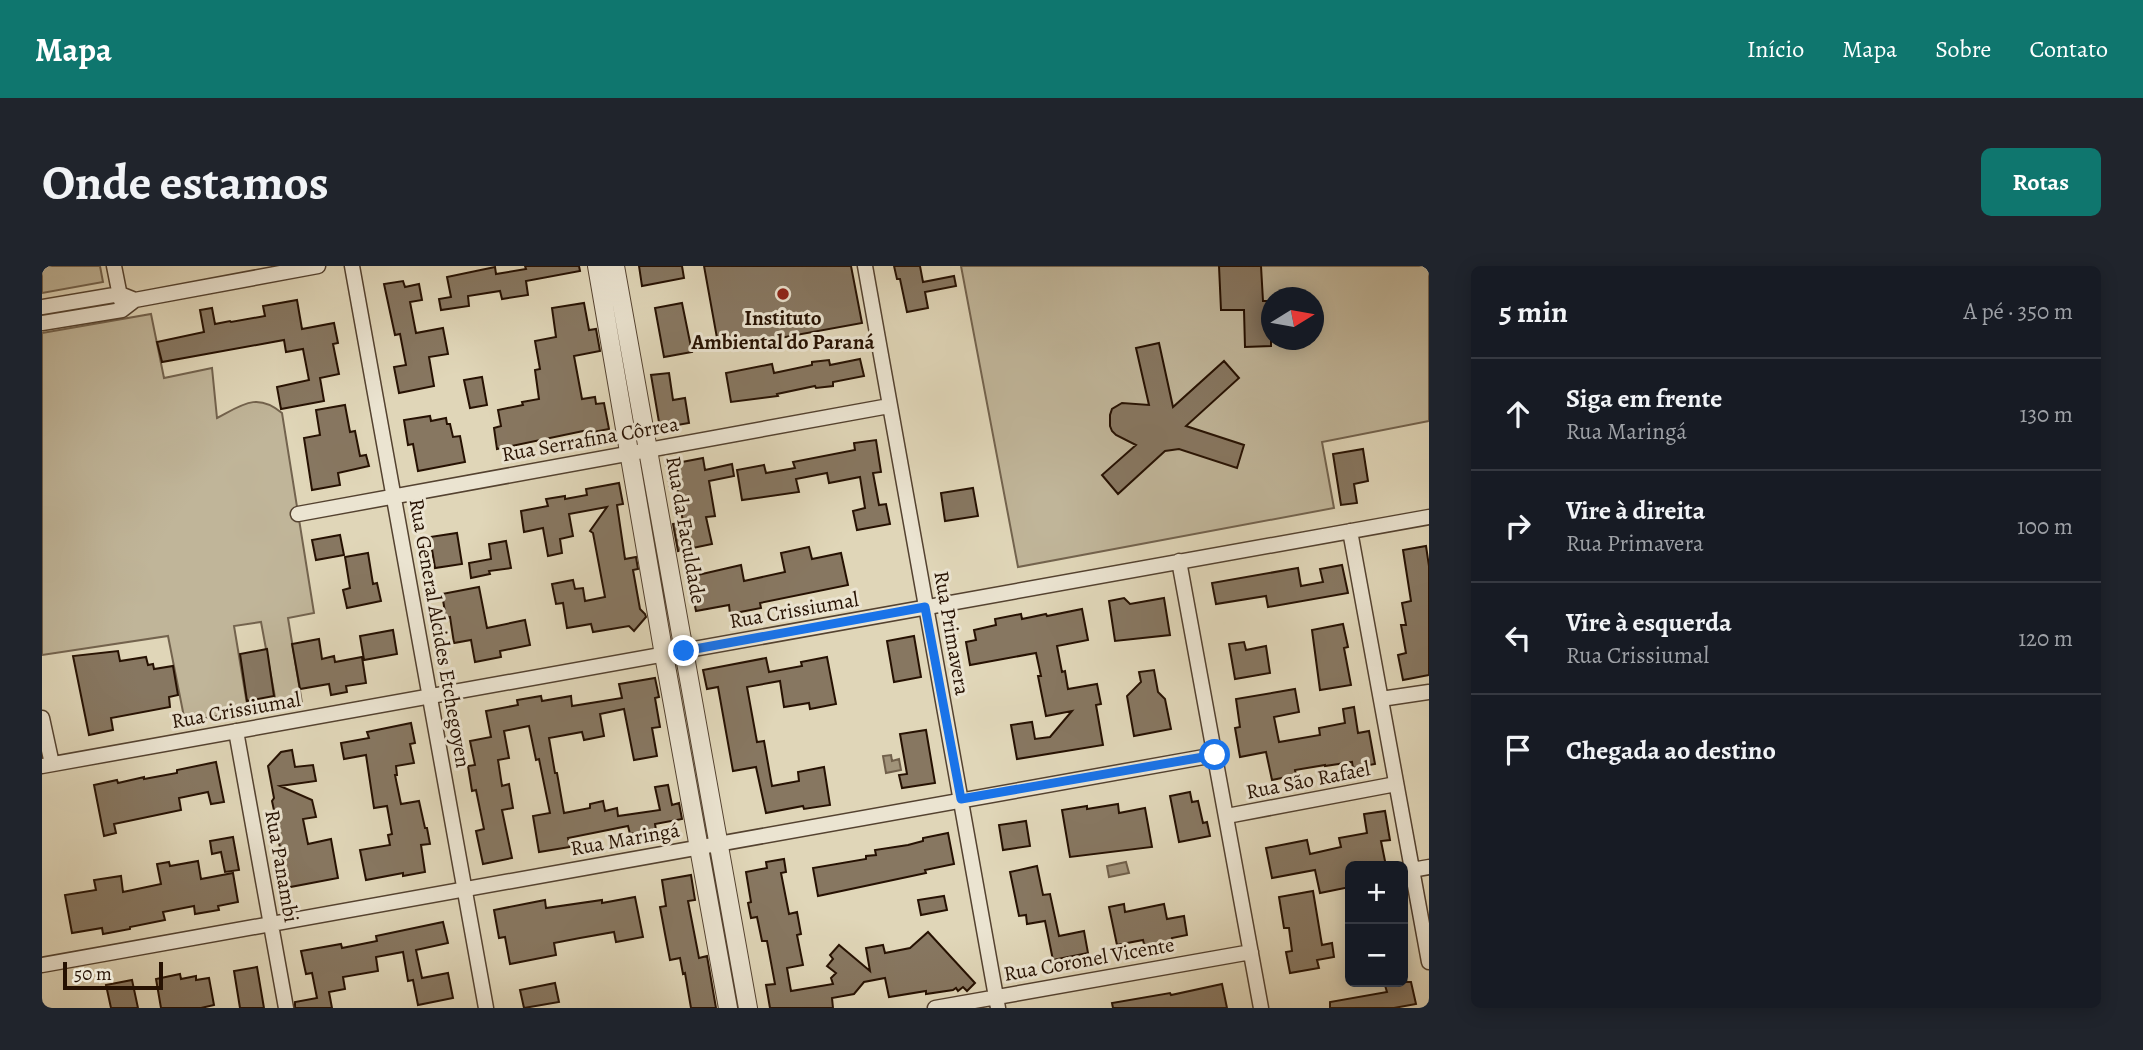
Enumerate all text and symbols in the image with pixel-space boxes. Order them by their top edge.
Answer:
text: Mapa [35,27,112,72]
text: Início [1747,33,1804,65]
text: Mapa [1842,33,1897,65]
text: Sobre [1935,33,1991,65]
text: Contato [2029,33,2108,65]
button: Rotas [1981,148,2101,216]
text: Onde estamos [42,149,329,216]
marker: Instituto Ambiental do Paraná [775,286,791,302]
north arrow [1261,287,1324,350]
text: 5 min [1499,292,1568,332]
text: A pé · 350 m [1963,296,2073,327]
place label: Instituto Ambiental do Paraná [690,304,875,356]
text: Siga em frente [1566,381,1722,416]
icon: ahead [1499,395,1537,433]
text: 130 m [2020,399,2073,430]
street label: Rua Serrafina Côrrea [499,410,681,468]
text: Rua Maringá [1566,416,1687,447]
street label: Rua da Faculdade [659,454,713,606]
text: Vire à direita [1566,493,1705,528]
street label: Rua General Alcides Etchegoyen [403,496,477,770]
icon: right [1499,507,1537,545]
text: 100 m [2017,511,2073,542]
text: Rua Primavera [1566,528,1704,559]
street label: Rua Primavera [927,569,977,698]
street label: Rua Crissiumal [727,585,861,635]
text: Vire à esquerda [1566,605,1732,640]
icon: left [1499,619,1537,657]
text: 120 m [2018,623,2073,654]
route end [668,635,699,666]
text: Rua Crissiumal [1566,640,1709,671]
street label: Rua Crissiumal [169,685,303,735]
icon: arrive [1499,731,1537,769]
text: Chegada ao destino [1566,733,1776,768]
route start [1199,739,1230,770]
street label: Rua São Rafael [1244,754,1372,806]
street label: Rua Panambi [258,808,306,925]
street label: Rua Maringá [568,816,682,862]
map controls [1345,861,1408,987]
button: + [1345,861,1408,924]
button: − [1345,924,1408,987]
street label: Rua Coronel Vicente [1001,930,1177,988]
scale bar [63,959,163,991]
text: 50 m [74,961,112,987]

